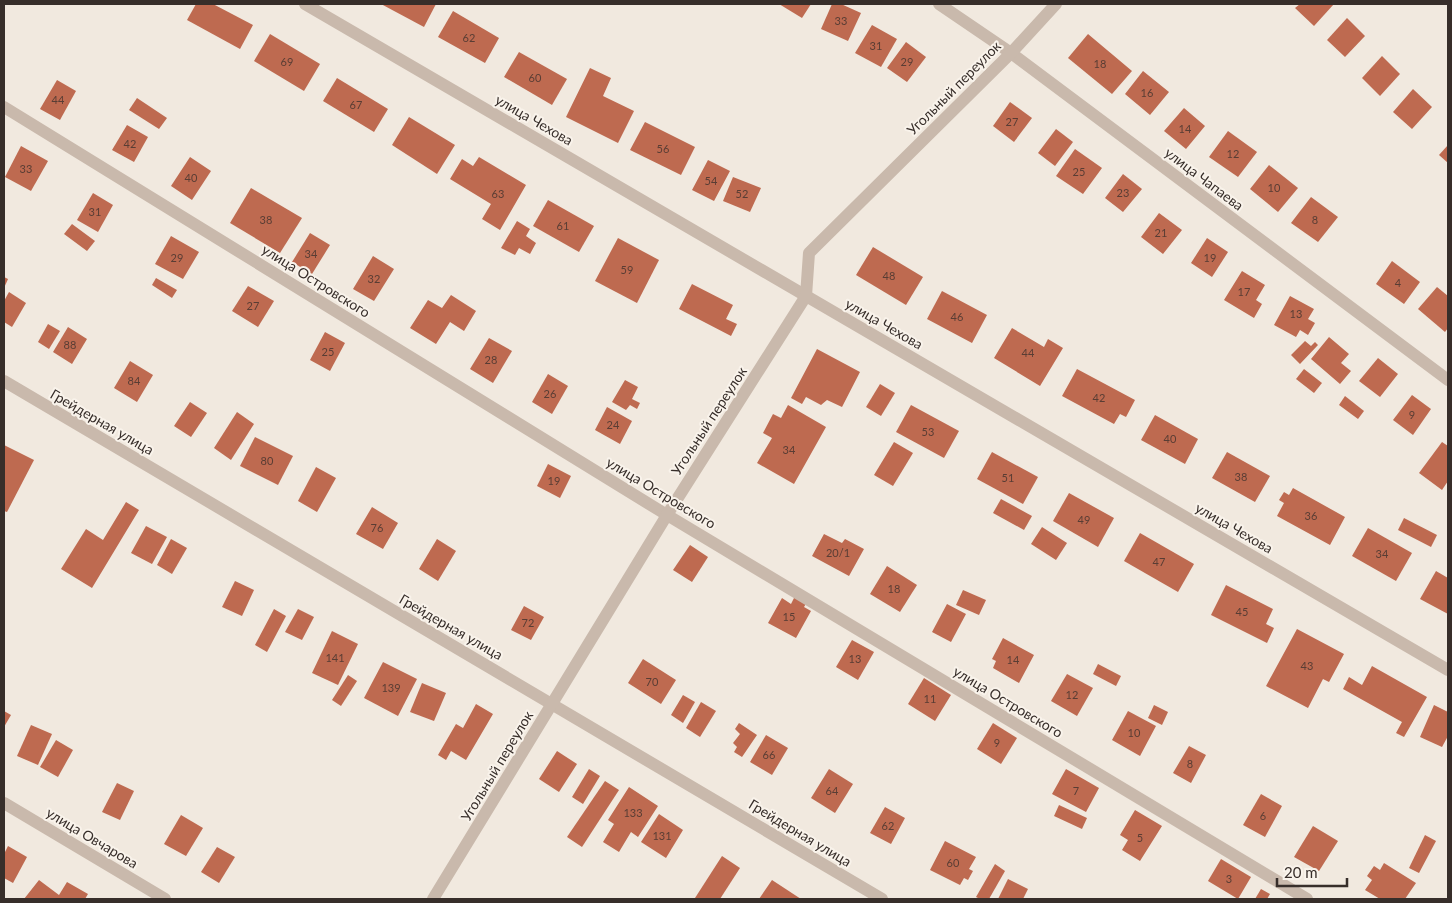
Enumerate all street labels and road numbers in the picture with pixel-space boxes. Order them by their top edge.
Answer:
street label: Угольный переулок [903,37,1005,138]
street label: улица Чехова [492,91,576,149]
street label: улица Чапаева [1162,144,1247,214]
street label: улица Островского [259,240,374,321]
street label: улица Чехова [842,295,926,353]
street label: Угольный переулок [667,363,750,478]
street label: Грейдерная улица [48,385,157,458]
street label: улица Островского [604,453,719,532]
street label: улица Чехова [1192,499,1276,557]
street label: Грейдерная улица [397,590,506,663]
street label: улица Островского [951,662,1066,741]
street label: Угольный переулок [457,707,537,824]
street label: Грейдерная улица [746,795,855,870]
street label: улица Овчарова [43,804,141,872]

